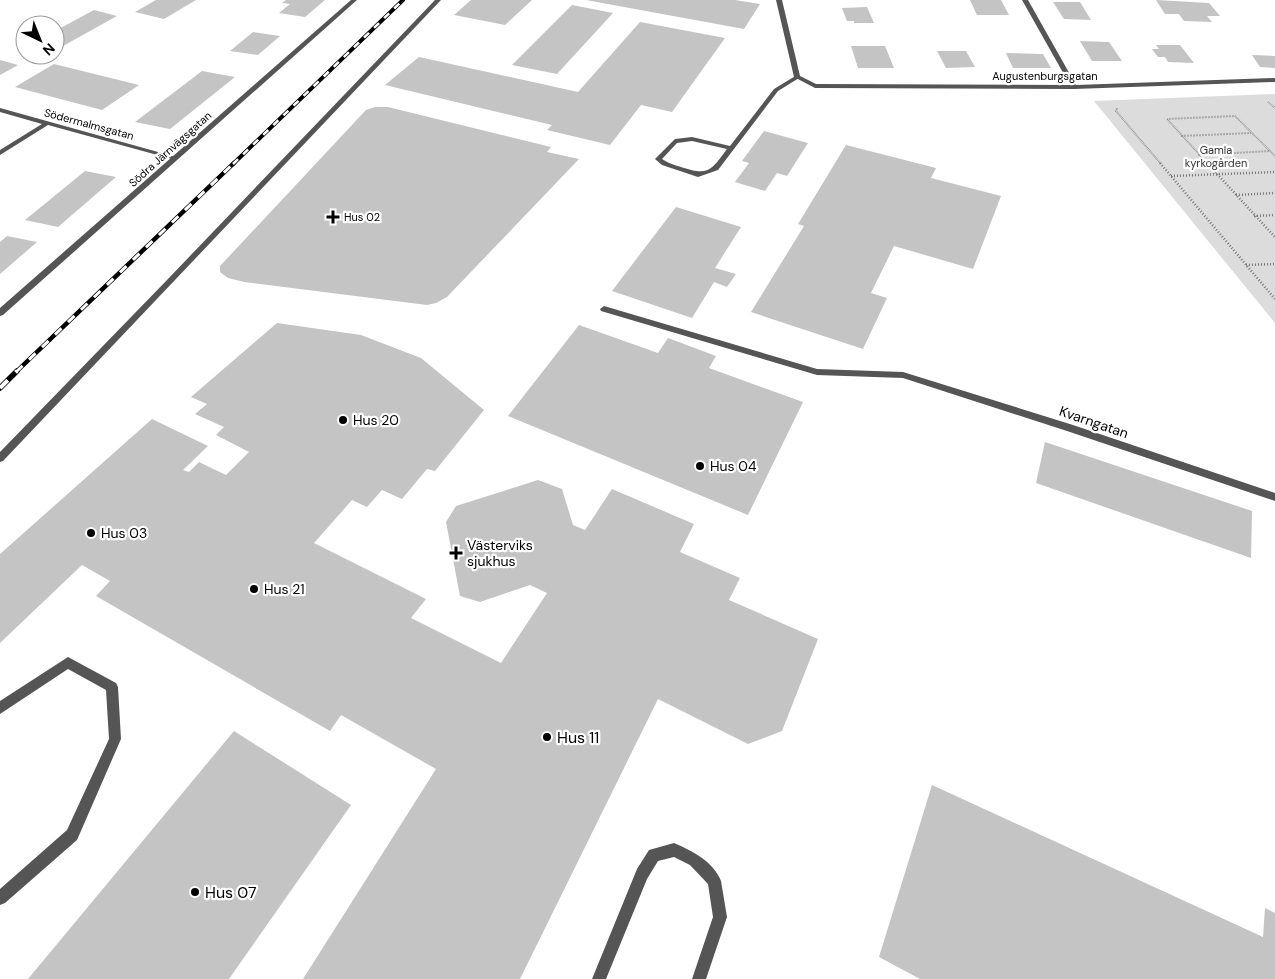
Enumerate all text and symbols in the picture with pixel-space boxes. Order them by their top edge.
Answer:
north arrow [15,15,65,65]
text: N [39,39,59,60]
street label: Augustenburgsgatan [992,69,1098,83]
street label: Södermalmsgatan [43,105,135,143]
street label: Södra Järnvägsgatan [126,108,214,190]
park label: Gamla kyrkogården [1185,143,1247,170]
marker: Hus 02 [326,210,340,224]
place label: Hus 02 [344,210,380,224]
street label: Kvarngatan [1057,402,1131,442]
place label: Hus 20 [353,411,399,429]
marker: Hus 20 [337,414,349,426]
place label: Hus 04 [710,457,757,475]
marker: Hus 04 [694,460,706,472]
place label: Hus 03 [101,524,147,542]
marker: Hus 03 [85,527,97,539]
place label: Västerviks sjukhus [467,536,533,570]
marker: Västerviks sjukhus [449,546,463,560]
place label: Hus 21 [264,580,305,598]
marker: Hus 21 [248,583,260,595]
place label: Hus 11 [557,727,599,748]
marker: Hus 11 [541,731,553,743]
place label: Hus 07 [205,882,257,903]
marker: Hus 07 [189,886,201,898]

